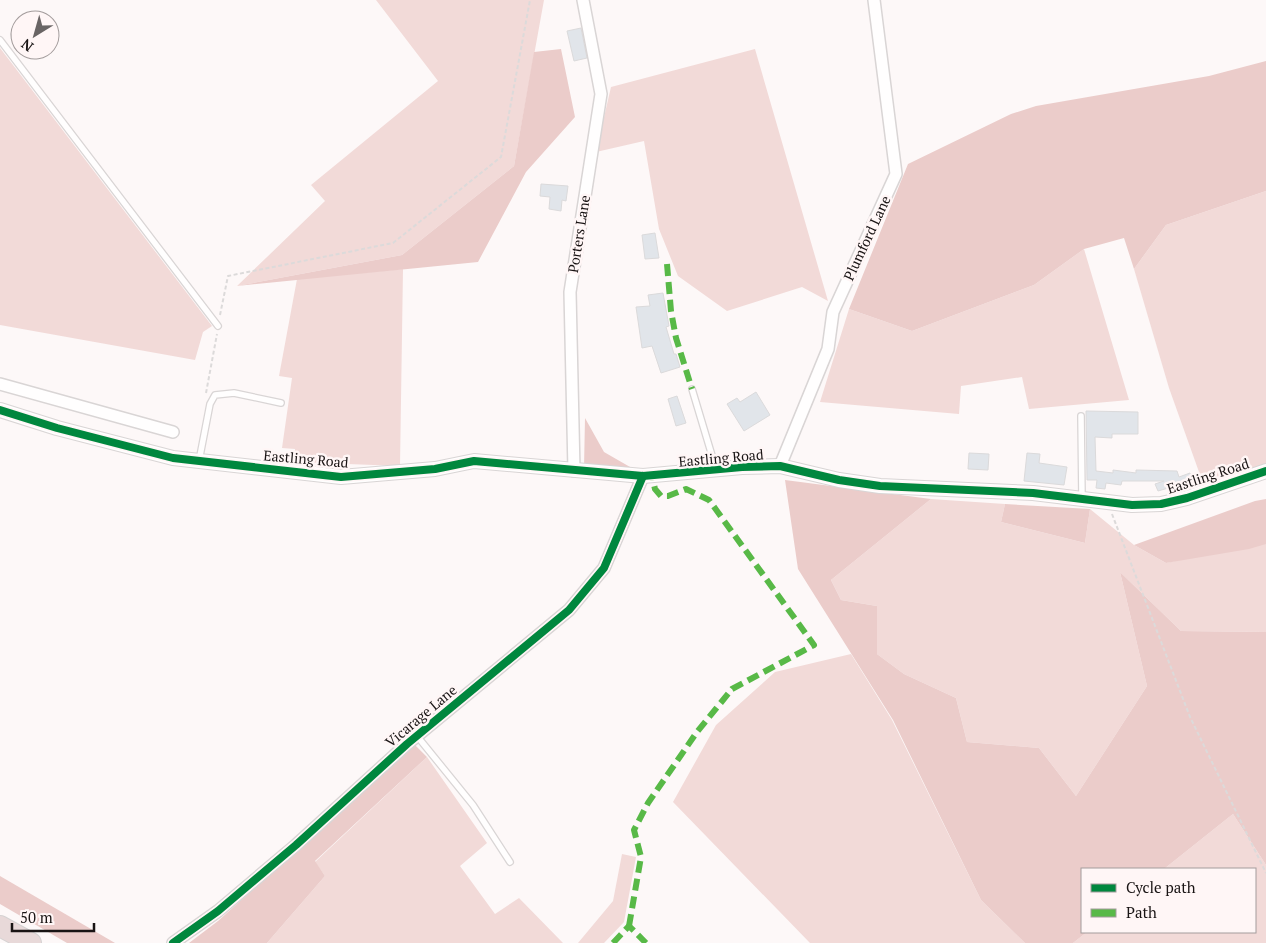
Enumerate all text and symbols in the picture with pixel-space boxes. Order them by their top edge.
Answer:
north arrow [10,10,60,60]
text: N [17,35,37,57]
street label: Plumford Lane [839,192,895,283]
street label: Porters Lane [563,194,594,274]
street label: Eastling Road [678,444,764,471]
street label: Eastling Road [263,445,350,472]
street label: Eastling Road [1164,453,1252,498]
street label: Vicarage Lane [381,680,460,751]
legend [1081,868,1256,933]
text: Cycle path [1126,877,1196,897]
scale bar [12,900,95,932]
text: Path [1126,902,1157,922]
text: 50 m [20,907,53,927]

